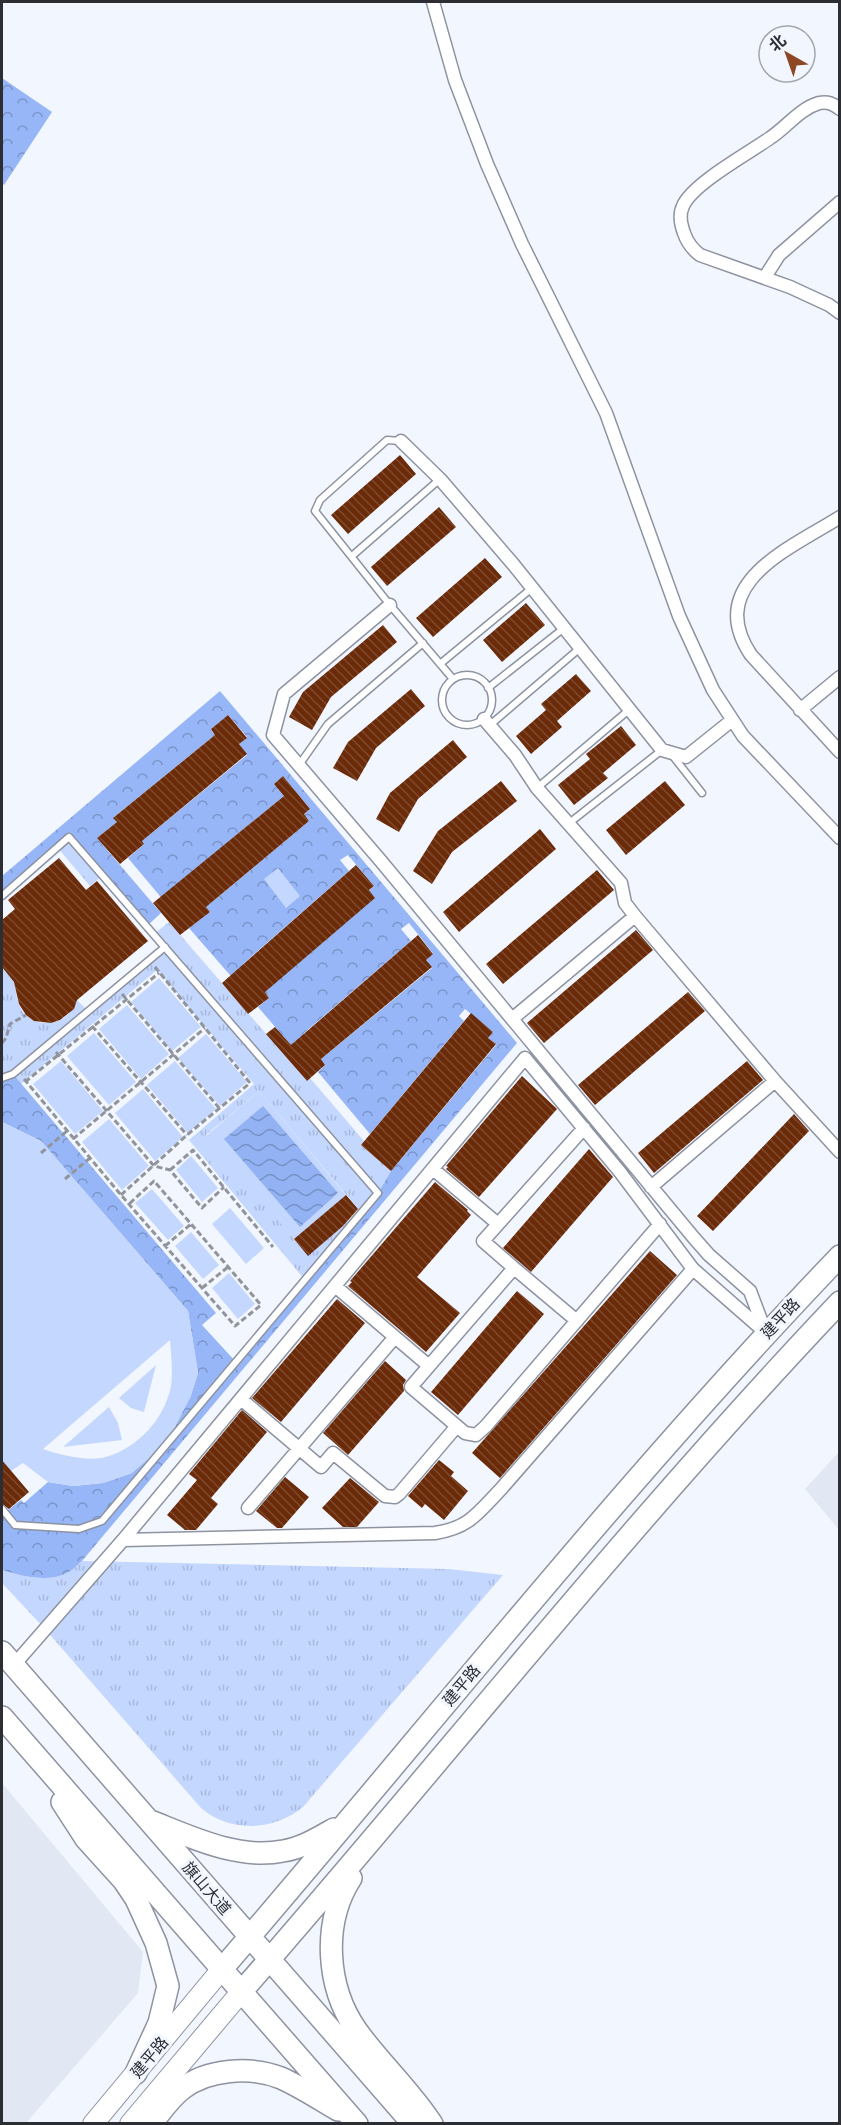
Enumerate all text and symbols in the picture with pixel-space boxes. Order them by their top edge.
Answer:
north arrow [757,24,817,84]
text: 北 [765,30,789,55]
street label: 建平路 [757,1294,803,1342]
street label: 建平路 [439,1661,483,1709]
street label: 旗山大道 [179,1858,235,1918]
street label: 建平路 [127,2033,171,2081]

